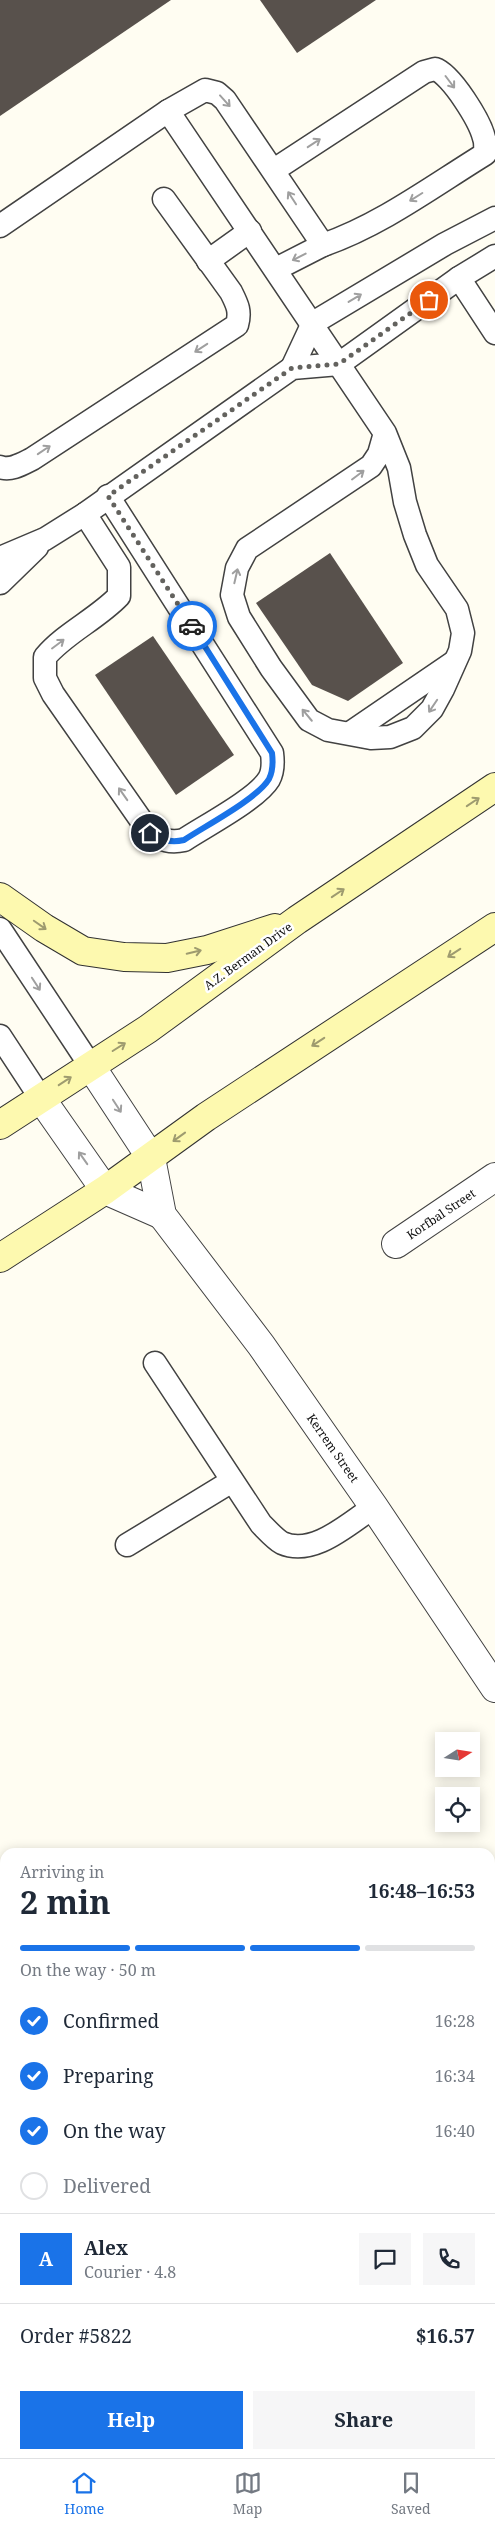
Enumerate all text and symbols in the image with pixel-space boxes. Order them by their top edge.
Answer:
one-way arrow [445,75,456,88]
one-way arrow [218,94,230,107]
one-way arrow [307,138,321,148]
one-way arrow [287,191,297,205]
one-way arrow [410,192,424,202]
one-way arrow [292,252,307,262]
pin [408,279,450,321]
icon: bag [415,286,443,314]
one-way arrow [347,293,361,303]
one-way arrow [194,343,208,353]
one-way arrow [37,445,51,455]
one-way arrow [351,470,364,481]
one-way arrow [232,568,241,584]
courier [167,601,217,651]
icon: car [178,612,206,640]
one-way arrow [51,639,65,649]
one-way arrow [428,699,438,713]
one-way arrow [301,709,312,722]
one-way arrow [118,787,128,801]
one-way arrow [465,797,479,807]
pin [129,812,171,854]
icon: home [136,819,164,847]
one-way arrow [331,888,345,898]
street label: A.Z. Berman Drive [200,918,296,994]
one-way arrow [33,920,47,930]
one-way arrow [185,947,201,956]
one-way arrow [448,949,462,959]
one-way arrow [31,977,42,991]
one-way arrow [312,1038,326,1048]
one-way arrow [112,1041,126,1051]
one-way arrow [58,1076,72,1086]
one-way arrow [112,1098,122,1112]
one-way arrow [173,1132,186,1143]
one-way arrow [78,1151,88,1165]
street label: Korfbal Street [403,1185,479,1243]
street label: Kerrem Street [303,1410,363,1486]
north arrow [435,1732,480,1778]
map controls [435,1732,480,1832]
button: locate [435,1787,480,1832]
text: Arriving in [20,1861,104,1883]
text: 16:48–16:53 [368,1878,475,1904]
text: 2 min [20,1880,111,1923]
text: On the way · 50 m [20,1959,156,1981]
icon: check [20,2007,48,2035]
text: Confirmed [63,2008,159,2034]
text: 16:28 [435,2010,475,2032]
icon: check [20,2062,48,2090]
text: Preparing [63,2063,153,2089]
text: 16:34 [435,2065,475,2087]
icon: check [20,2117,48,2145]
text: On the way [63,2118,166,2144]
text: 16:40 [435,2120,475,2142]
text: Delivered [63,2173,151,2199]
button: chat [359,2233,411,2285]
button: phone [423,2233,475,2285]
text: Alex [84,2235,128,2261]
text: A [39,2246,53,2272]
text: Courier · 4.8 [84,2261,176,2283]
text: Order #5822 [20,2323,132,2349]
text: $16.57 [416,2323,475,2349]
button: Help [20,2391,243,2449]
button: Share [253,2391,475,2449]
tab: Home [64,2469,104,2518]
tab: Map [233,2469,262,2518]
tab: Saved [391,2469,431,2518]

